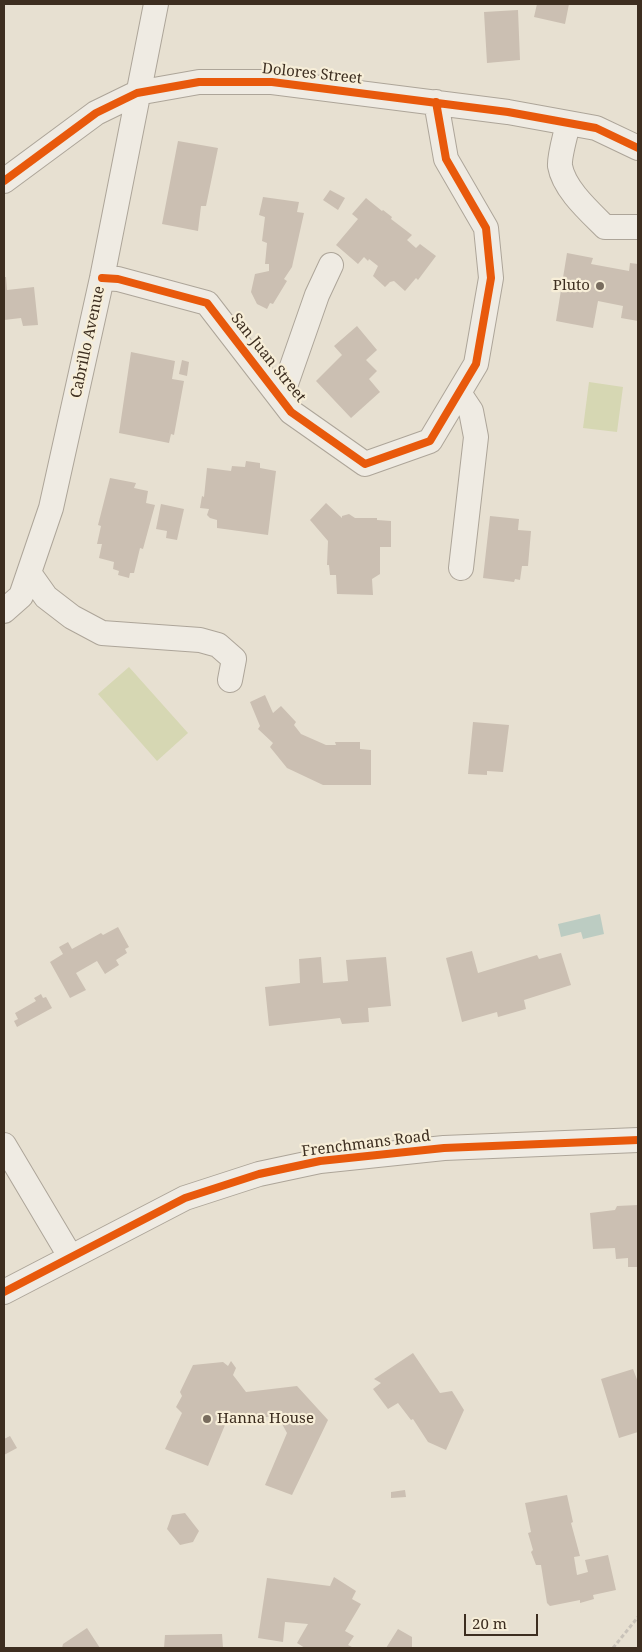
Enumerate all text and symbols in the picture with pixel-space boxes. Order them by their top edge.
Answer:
street label: Dolores Street [261,60,363,88]
place label: Pluto [553,277,590,295]
marker: Pluto [594,280,606,292]
street label: Cabrillo Avenue [67,284,109,400]
street label: San Juan Street [227,310,309,406]
street label: Frenchmans Road [301,1127,431,1161]
place label: Hanna House [217,1410,314,1428]
marker: Hanna House [201,1413,213,1425]
scale bar [467,1604,541,1636]
text: 20 m [472,1613,507,1633]

